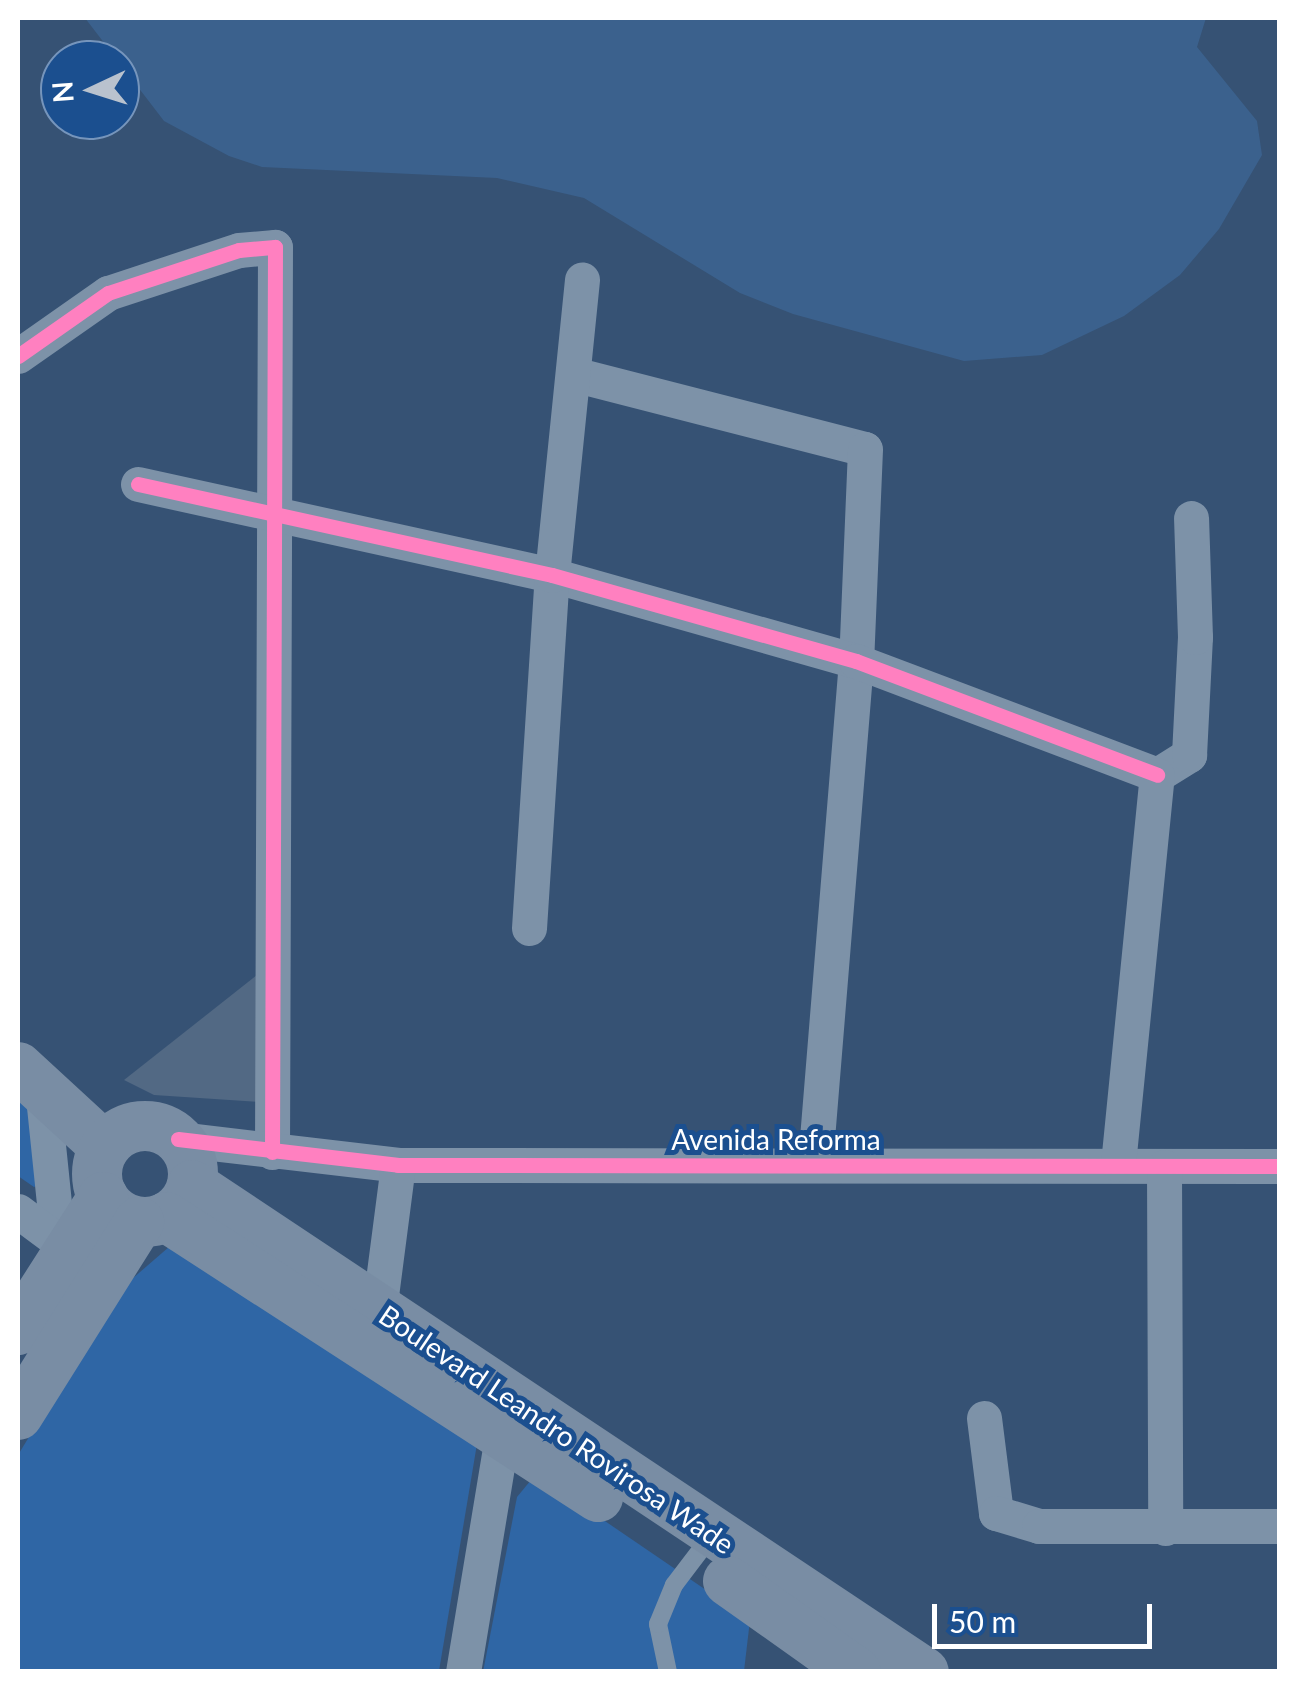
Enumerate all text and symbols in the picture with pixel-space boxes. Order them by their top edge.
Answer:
north arrow [40,40,140,140]
text: N [44,80,80,104]
street label: Avenida Reforma [671,1122,881,1156]
street label: Boulevard Leandro Rovirosa Wade [373,1297,741,1561]
scale bar [937,1584,1157,1646]
text: 50 m [949,1603,1016,1639]

